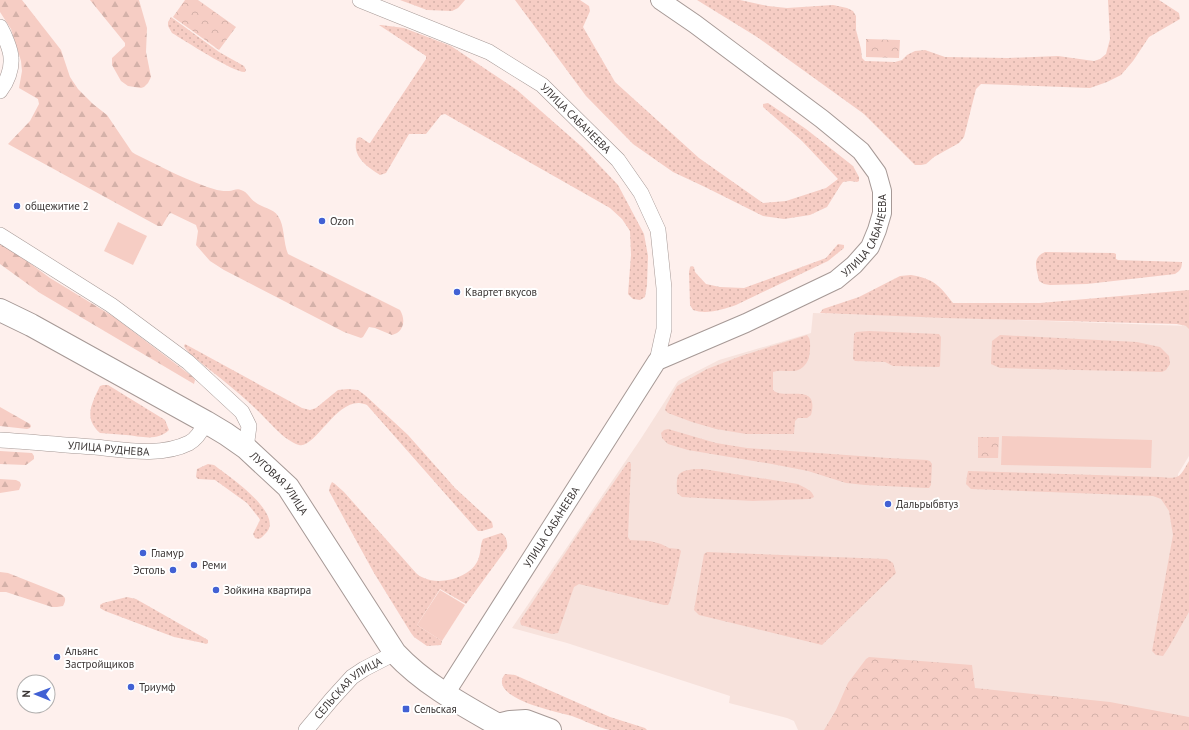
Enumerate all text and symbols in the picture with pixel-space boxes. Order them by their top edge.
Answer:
street label: УЛИЦА САБАНЕЕВА [538,80,614,157]
street label: УЛИЦА САБАНЕЕВА [838,194,889,280]
place label: общежитие 2 [25,199,89,213]
marker: общежитие 2 [12,201,22,211]
place label: Ozon [330,214,354,228]
marker: Ozon [317,216,327,226]
place label: Квартет вкусов [465,285,537,299]
marker: Квартет вкусов [452,287,462,297]
street label: УЛИЦА РУДНЕВА [67,438,150,458]
street label: ЛУГОВАЯ УЛИЦА [247,448,311,518]
street label: УЛИЦА САБАНЕЕВА [520,483,583,570]
place label: Дальрыбвтуз [896,497,959,511]
marker: Дальрыбвтуз [883,499,893,509]
place label: Гламур [151,546,184,560]
marker: Гламур [138,548,148,558]
place label: Реми [202,558,226,572]
marker: Реми [189,560,199,570]
place label: Эстоль [133,563,165,577]
marker: Эстоль [168,565,178,575]
place label: Зойкина квартира [224,583,311,597]
marker: Зойкина квартира [211,585,221,595]
place label: Альянс Застройщиков [65,644,134,671]
marker: Альянс Застройщиков [52,652,62,662]
street label: СЕЛЬСКАЯ УЛИЦА [311,654,385,722]
north arrow [16,674,56,714]
place label: Триумф [139,680,176,694]
marker: Триумф [126,682,136,692]
text: N [19,690,33,698]
place label: Сельская [414,702,457,716]
marker: Сельская [401,704,411,714]

